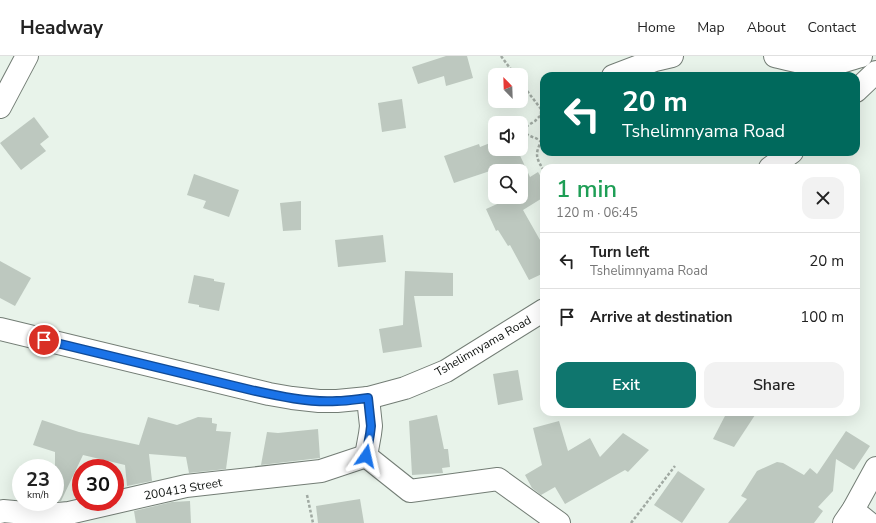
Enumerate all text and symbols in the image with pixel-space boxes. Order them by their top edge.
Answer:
text: Headway [20,15,103,41]
text: Home [637,18,675,37]
text: Map [697,18,725,37]
text: About [747,18,786,37]
text: Contact [808,18,856,37]
north arrow [488,68,528,108]
map controls [488,68,528,204]
text: 20 m [622,83,688,121]
icon: left [556,88,608,140]
button: sound [488,116,528,156]
text: Tshelimnyama Road [622,119,785,143]
button: search [488,164,528,204]
text: 1 min [556,173,617,205]
button: close [802,177,844,219]
text: 120 m · 06:45 [556,204,638,222]
text: Turn left [590,242,649,262]
icon: left [556,250,578,272]
text: 20 m [809,251,844,271]
text: Tshelimnyama Road [590,262,708,280]
icon: arrive [556,306,578,328]
text: Arrive at destination [590,307,733,327]
text: 100 m [800,307,844,327]
street label: Tshelimnyama Road [432,312,534,380]
pin [27,323,61,357]
icon: arrive [33,329,55,351]
button: Exit [556,362,696,408]
button: Share [704,362,844,408]
position arrow [345,435,387,477]
speed limit sign: 30 [72,459,124,511]
text: 23 [26,466,50,493]
street label: 200413 Street [143,474,224,504]
text: km/h [27,488,49,502]

